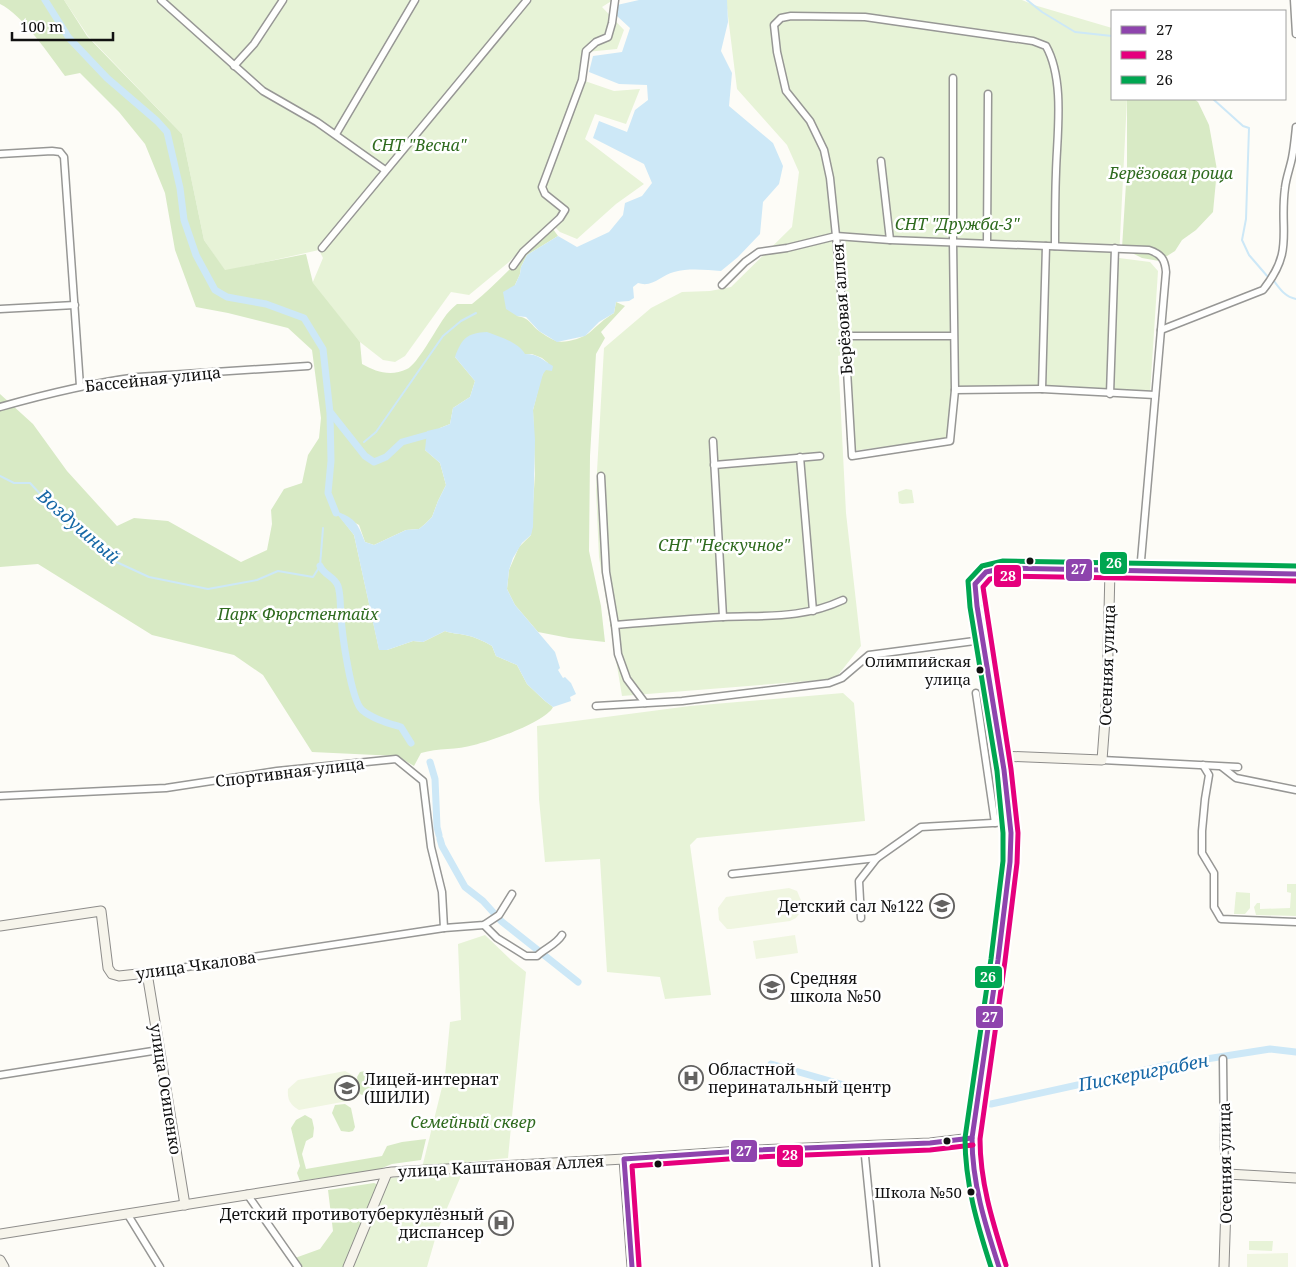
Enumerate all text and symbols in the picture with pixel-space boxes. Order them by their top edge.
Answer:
scale bar [12,10,114,42]
legend [1111,10,1286,100]
text: 100 m [20,16,63,36]
text: 27 [1156,19,1173,39]
text: 28 [1156,44,1173,64]
text: 26 [1156,69,1173,89]
park label: СНТ "Весна" [372,134,468,156]
park label: Берёзовая роща [1108,162,1233,184]
park label: СНТ "Дружба-3" [895,213,1021,235]
street label: Берёзовая аллея [826,242,858,376]
street label: Бассейная улица [84,361,222,397]
water label: Воздушный [32,483,126,569]
park label: СНТ "Нескучное" [658,534,791,556]
line badge: 26 [1099,551,1128,575]
text: 26 [1106,553,1122,572]
unlabelled marker [1025,556,1035,566]
line badge: 27 [1065,558,1093,582]
text: 27 [1071,559,1087,578]
line badge: 28 [993,564,1022,588]
text: 28 [1000,566,1016,585]
park label: Парк Фюрстентайх [216,603,379,625]
street label: Осенняя улица [1094,604,1120,726]
place label: Олимпийская улица [865,651,971,689]
marker: Олимпийская улица [975,665,985,675]
street label: Спортивная улица [214,752,366,792]
school or university icon: Детский сал №122 [929,893,955,919]
place label: Детский сал №122 [778,895,924,917]
street label: улица Чкалова [134,946,258,984]
line badge: 26 [974,965,1003,989]
place label: Средняя школа №50 [790,967,881,1007]
text: 26 [980,967,996,986]
school or university icon: Средняя школа №50 [759,974,785,1000]
line badge: 27 [975,1005,1004,1029]
text: 27 [982,1007,998,1026]
street label: улица Осипенко [145,1022,187,1156]
water label: Пискериграбен [1075,1048,1210,1097]
place label: Областной перинатальный центр [708,1058,891,1098]
hospital icon: Областной перинатальный центр [678,1065,704,1091]
place label: Лицей-интернат (ШИЛИ) [364,1068,499,1108]
school or university icon: Лицей-интернат (ШИЛИ) [334,1075,360,1101]
street label: Осенняя улица [1213,1102,1237,1224]
park label: Семейный сквер [410,1111,536,1133]
unlabelled marker [942,1136,952,1146]
line badge: 27 [730,1139,758,1163]
text: 27 [736,1141,752,1160]
line badge: 28 [776,1144,804,1168]
text: 28 [782,1145,798,1164]
street label: улица Каштановая Аллея [397,1150,605,1182]
unlabelled marker [653,1159,663,1169]
place label: Школа №50 [875,1182,962,1202]
marker: Школа №50 [966,1187,976,1197]
place label: Детский противотуберкулёзный диспансер [220,1203,484,1243]
hospital icon: Детский противотуберкулёзный диспансер [488,1210,514,1236]

